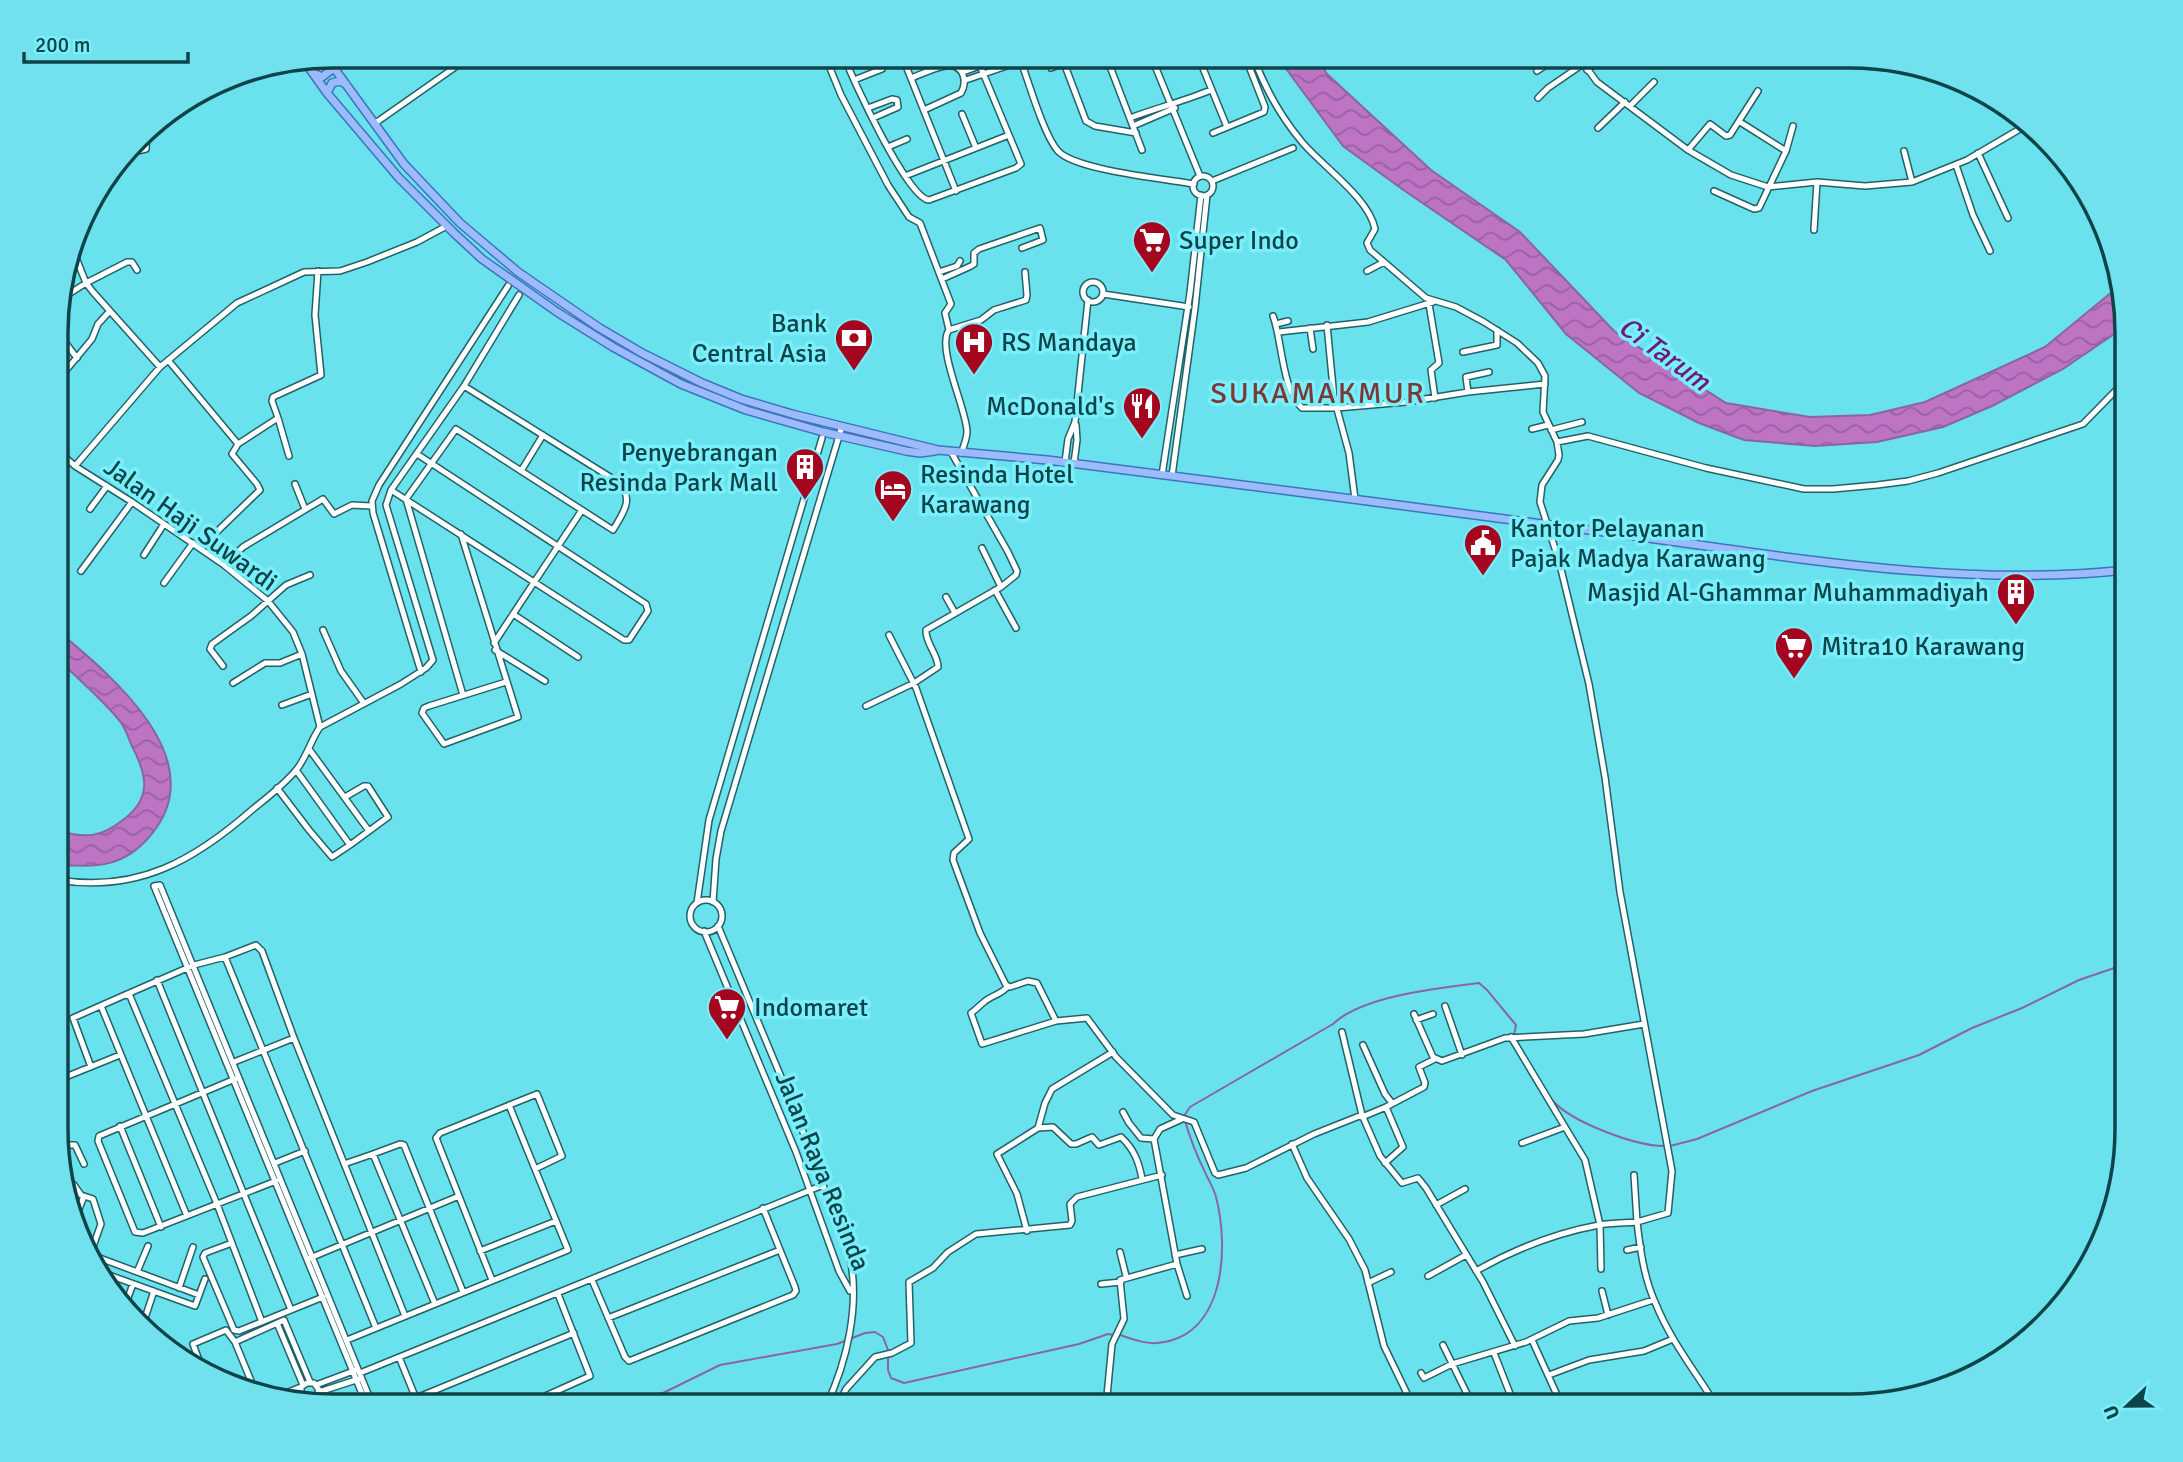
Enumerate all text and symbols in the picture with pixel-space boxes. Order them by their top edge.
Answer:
scale bar [24,21,189,65]
text: 200 m [35,32,90,58]
supermarket icon: Super Indo [1131,219,1173,274]
place label: Super Indo [1179,225,1299,257]
place label: Bank Central Asia [692,308,827,370]
water label: Ci Tarum [1612,309,1717,399]
bank icon: Bank Central Asia [833,317,875,372]
hospital icon: RS Mandaya [953,321,995,376]
place label: RS Mandaya [1001,327,1137,359]
district label: SUKAMAKMUR [1210,375,1426,412]
restaurant icon: McDonald's [1121,385,1163,440]
place label: McDonald's [986,391,1115,423]
place label: Penyebrangan Resinda Park Mall [580,437,778,499]
building icon: Penyebrangan Resinda Park Mall [784,446,826,501]
street label: Jalan Haji Suwardi [98,451,283,598]
place label: Resinda Hotel Karawang [920,459,1074,521]
hotel icon: Resinda Hotel Karawang [872,468,914,523]
place label: Kantor Pelayanan Pajak Madya Karawang [1510,513,1766,575]
public building icon: Kantor Pelayanan Pajak Madya Karawang [1462,522,1504,577]
building icon: Masjid Al-Ghammar Muhammadiyah [1995,571,2037,626]
place label: Masjid Al-Ghammar Muhammadiyah [1587,577,1989,609]
supermarket icon: Mitra10 Karawang [1773,625,1815,680]
place label: Mitra10 Karawang [1821,631,2025,663]
supermarket icon: Indomaret [706,986,748,1041]
place label: Indomaret [754,992,868,1024]
street label: Jalan Raya Resinda [768,1067,877,1276]
north arrow [2092,1371,2162,1441]
text: U [2099,1402,2126,1422]

